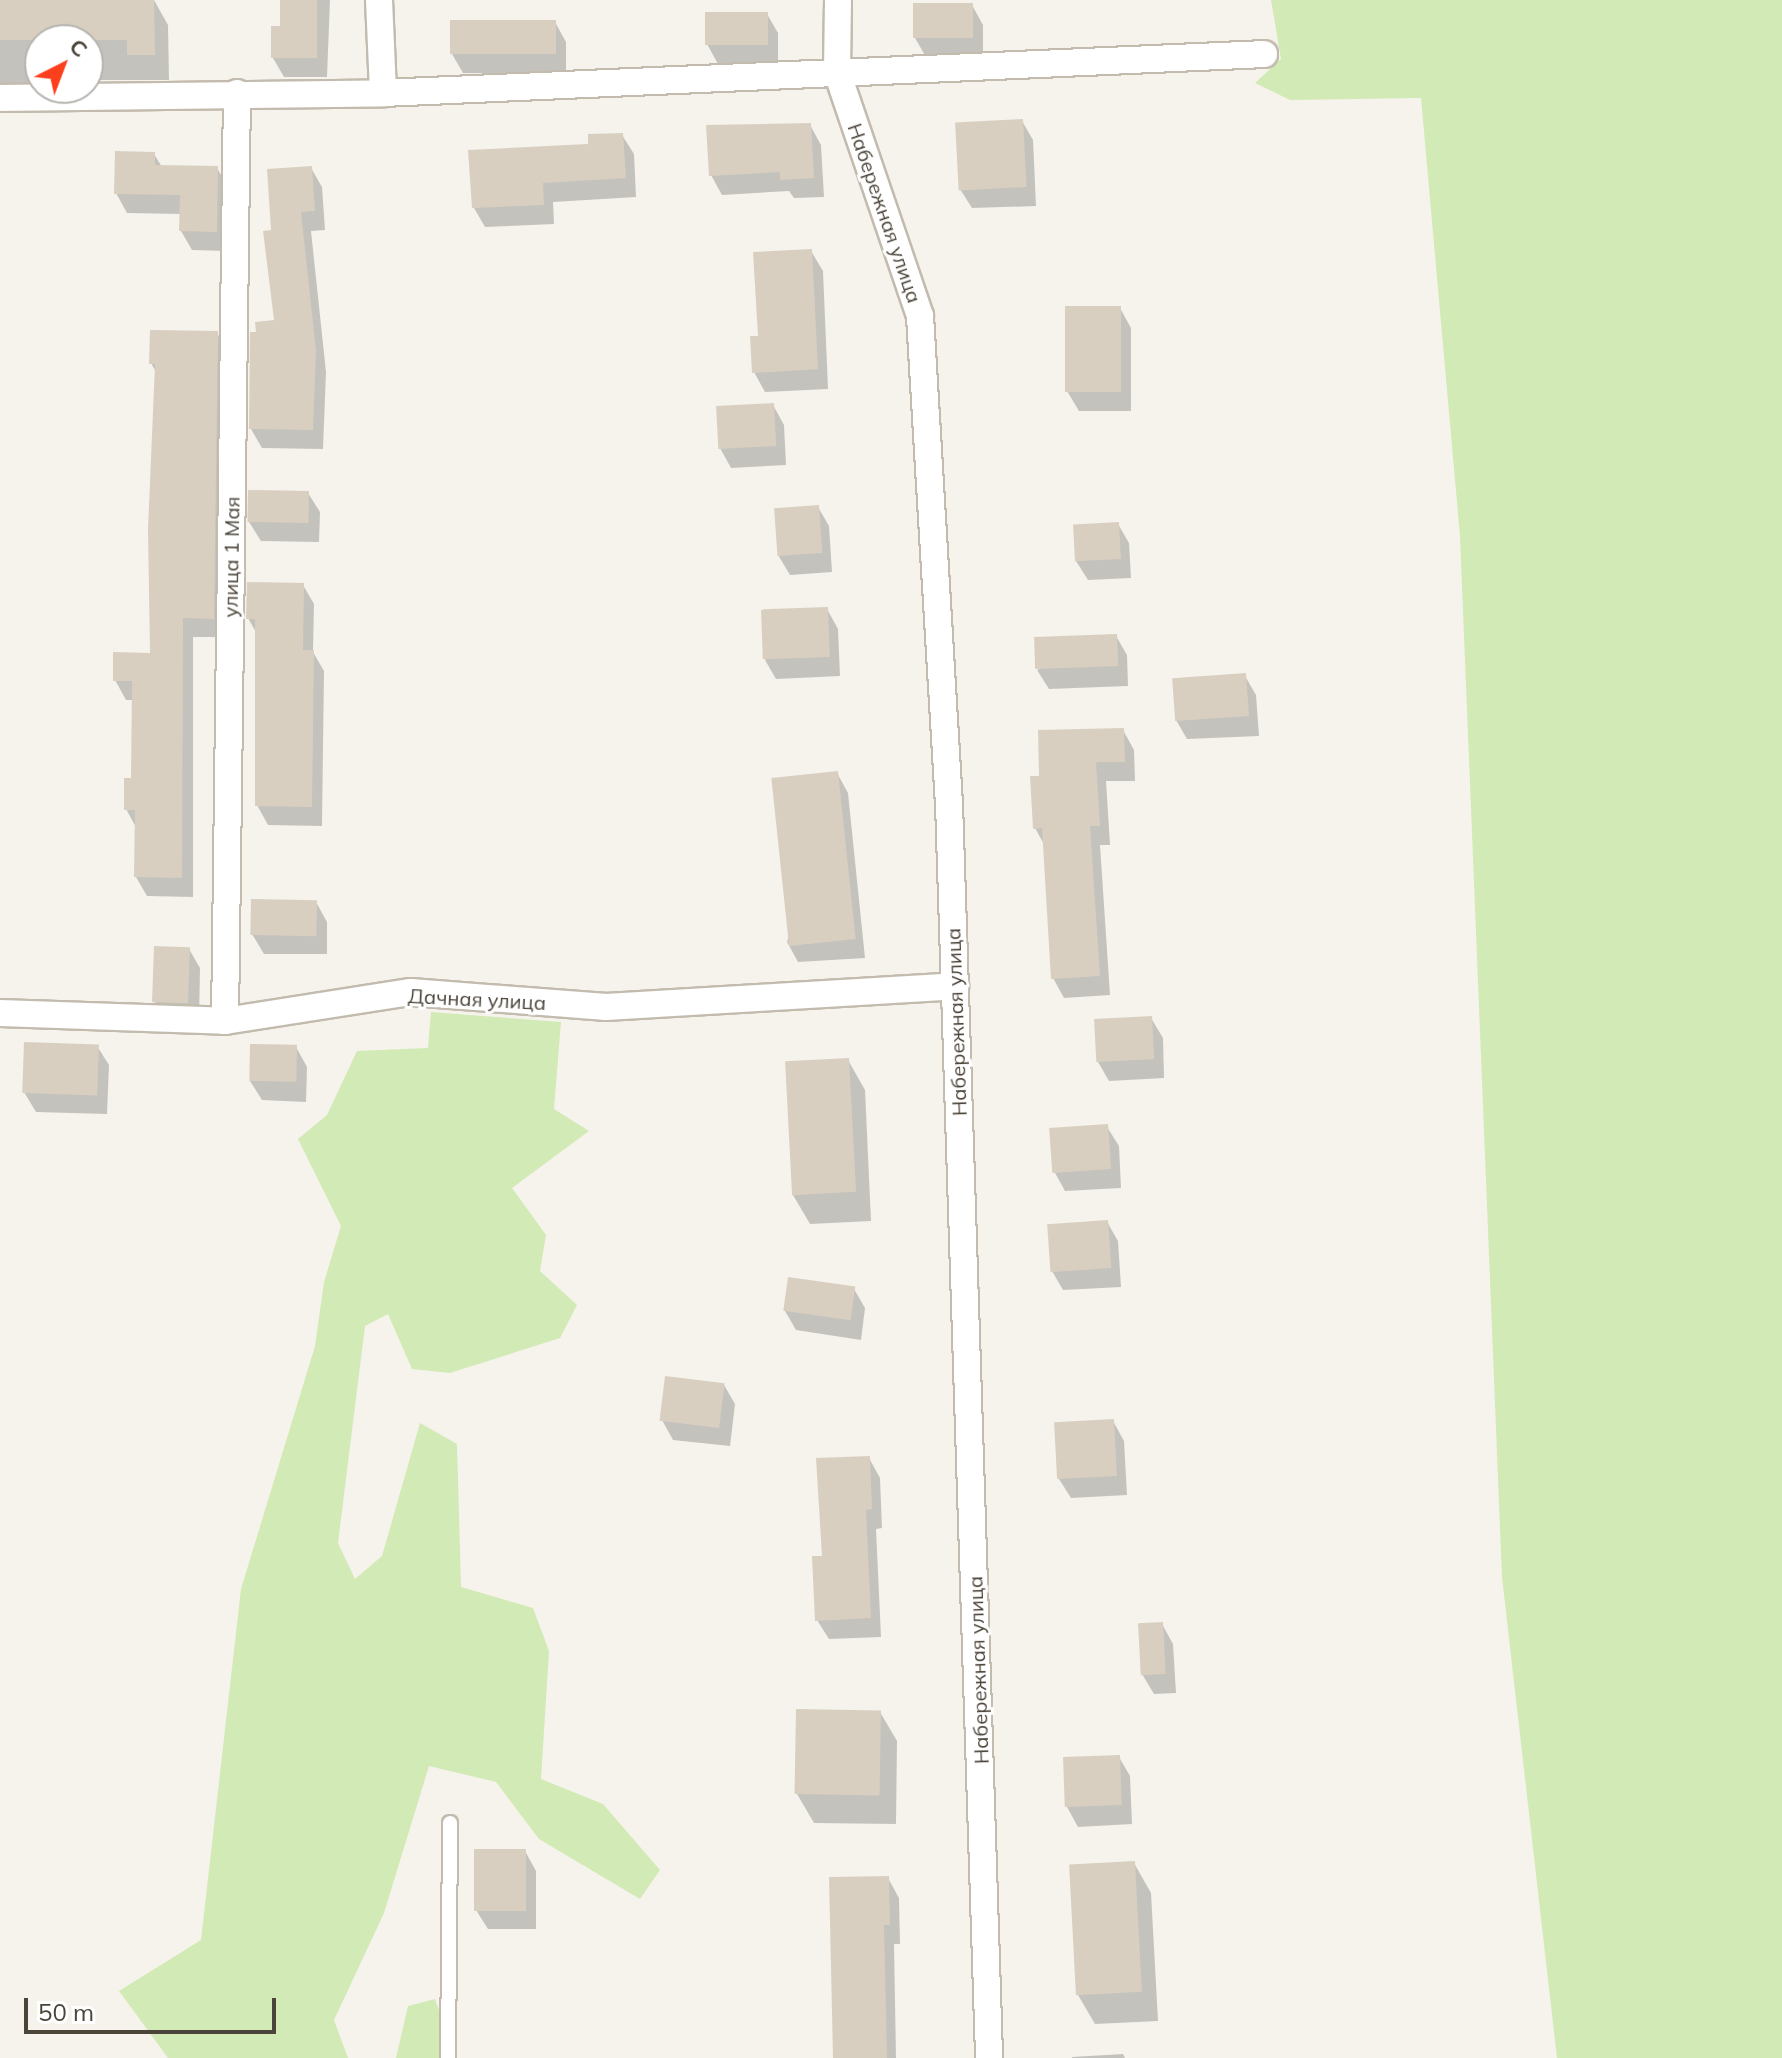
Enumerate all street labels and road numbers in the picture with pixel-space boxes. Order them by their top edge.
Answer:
street label: Набережная улица [843,120,927,306]
street label: улица 1 Мая [218,496,244,618]
street label: Набережная улица [941,927,971,1117]
street label: Дачная улица [407,983,547,1015]
street label: Набережная улица [963,1575,993,1765]

